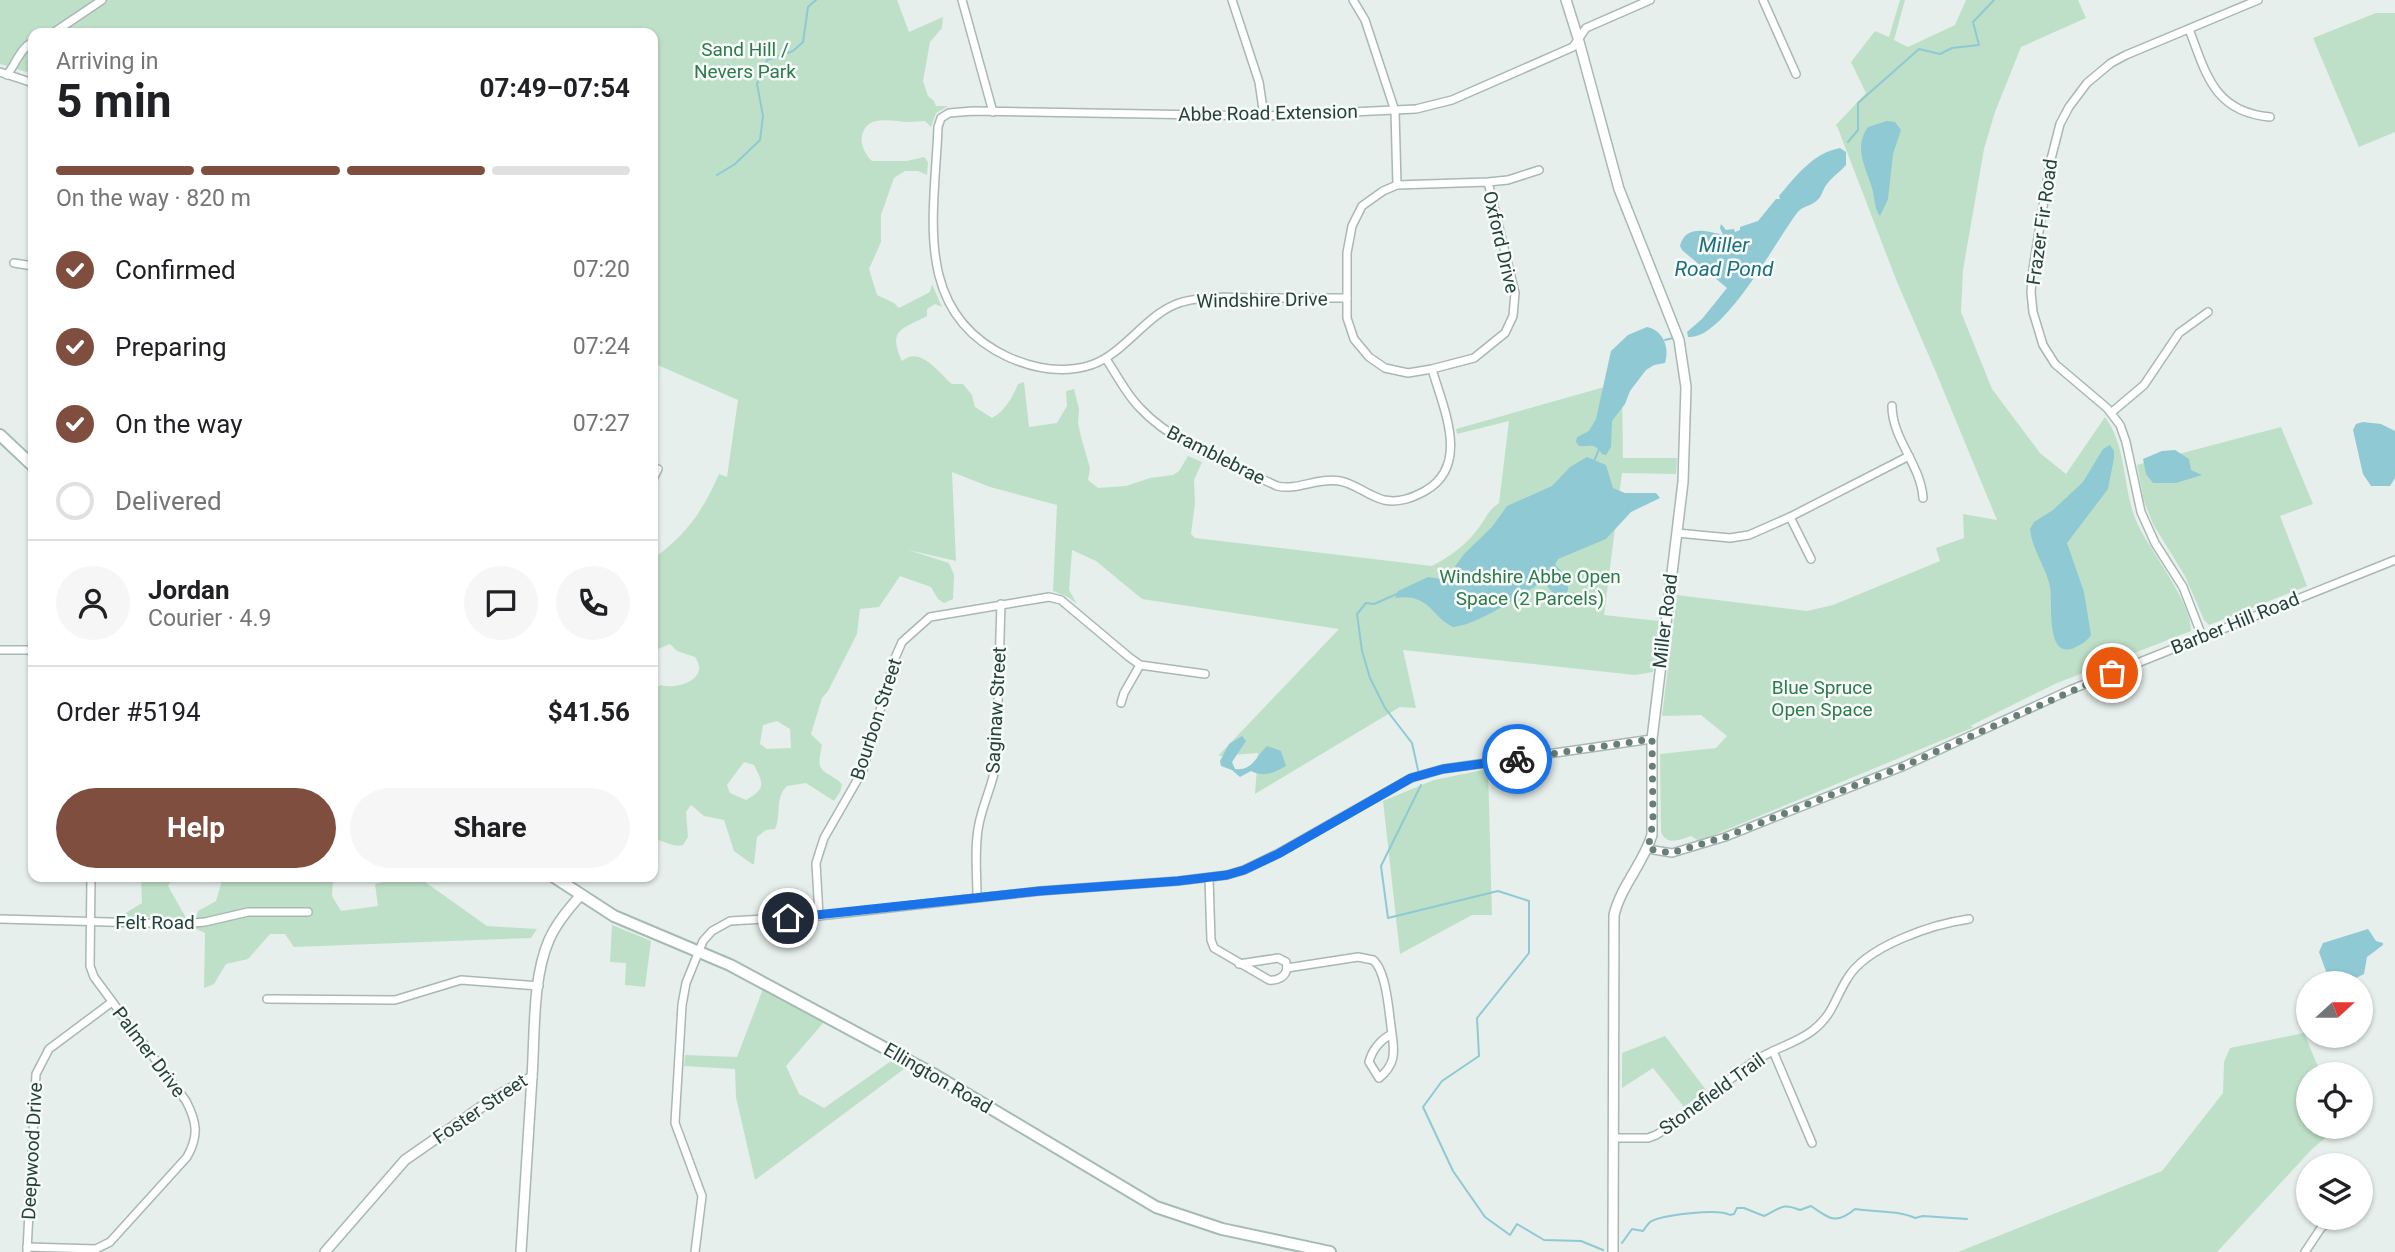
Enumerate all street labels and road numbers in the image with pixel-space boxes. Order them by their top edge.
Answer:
street label: Abbe Road Extension [1178,100,1358,126]
street label: Frazer Fir Road [2022,157,2062,287]
street label: Oxford Drive [1478,189,1524,295]
street label: Windshire Drive [1196,287,1328,313]
street label: Bramblebrae [1163,420,1269,490]
street label: Miller Road [1648,572,1682,670]
street label: Barber Hill Road [2168,587,2302,659]
street label: Saginaw Street [981,646,1011,774]
street label: Bourbon Street [846,655,906,783]
street label: Felt Road [115,911,195,934]
street label: Palmer Drive [107,1002,191,1102]
street label: Ellington Road [880,1038,996,1118]
street label: Stonefield Trail [1655,1048,1769,1140]
street label: Foster Street [429,1069,531,1149]
street label: Deepwood Drive [17,1082,47,1220]

